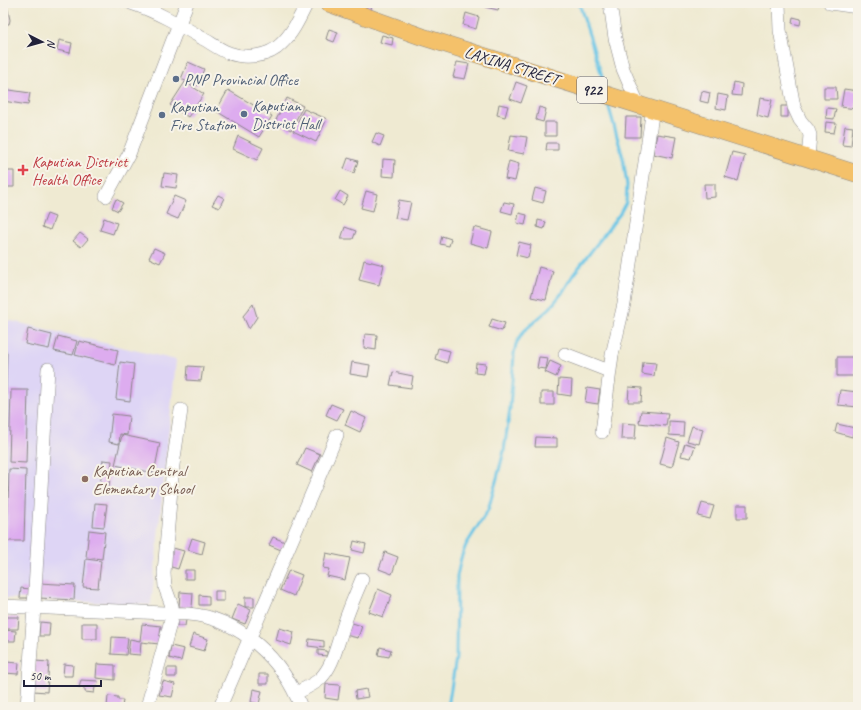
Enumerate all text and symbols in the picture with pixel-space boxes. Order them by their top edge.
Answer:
north arrow [22,22,62,62]
text: N [44,39,59,49]
street label: LAXINA STREET [462,42,565,91]
place label: PNP Provincial Office [184,70,300,90]
marker: PNP Provincial Office [171,74,181,84]
road number: 922 [577,77,607,103]
place label: Kaputian District Hall [252,96,323,134]
place label: Kaputian Fire Station [170,97,237,135]
marker: Kaputian District Hall [239,109,249,119]
marker: Kaputian Fire Station [157,110,167,120]
place label: Kaputian District Health Office [32,152,129,190]
marker: Kaputian District Health Office [17,164,29,176]
place label: Kaputian Central Elementary School [93,461,196,499]
marker: Kaputian Central Elementary School [80,474,90,484]
scale bar [24,662,101,688]
text: 50 m [30,668,52,684]

